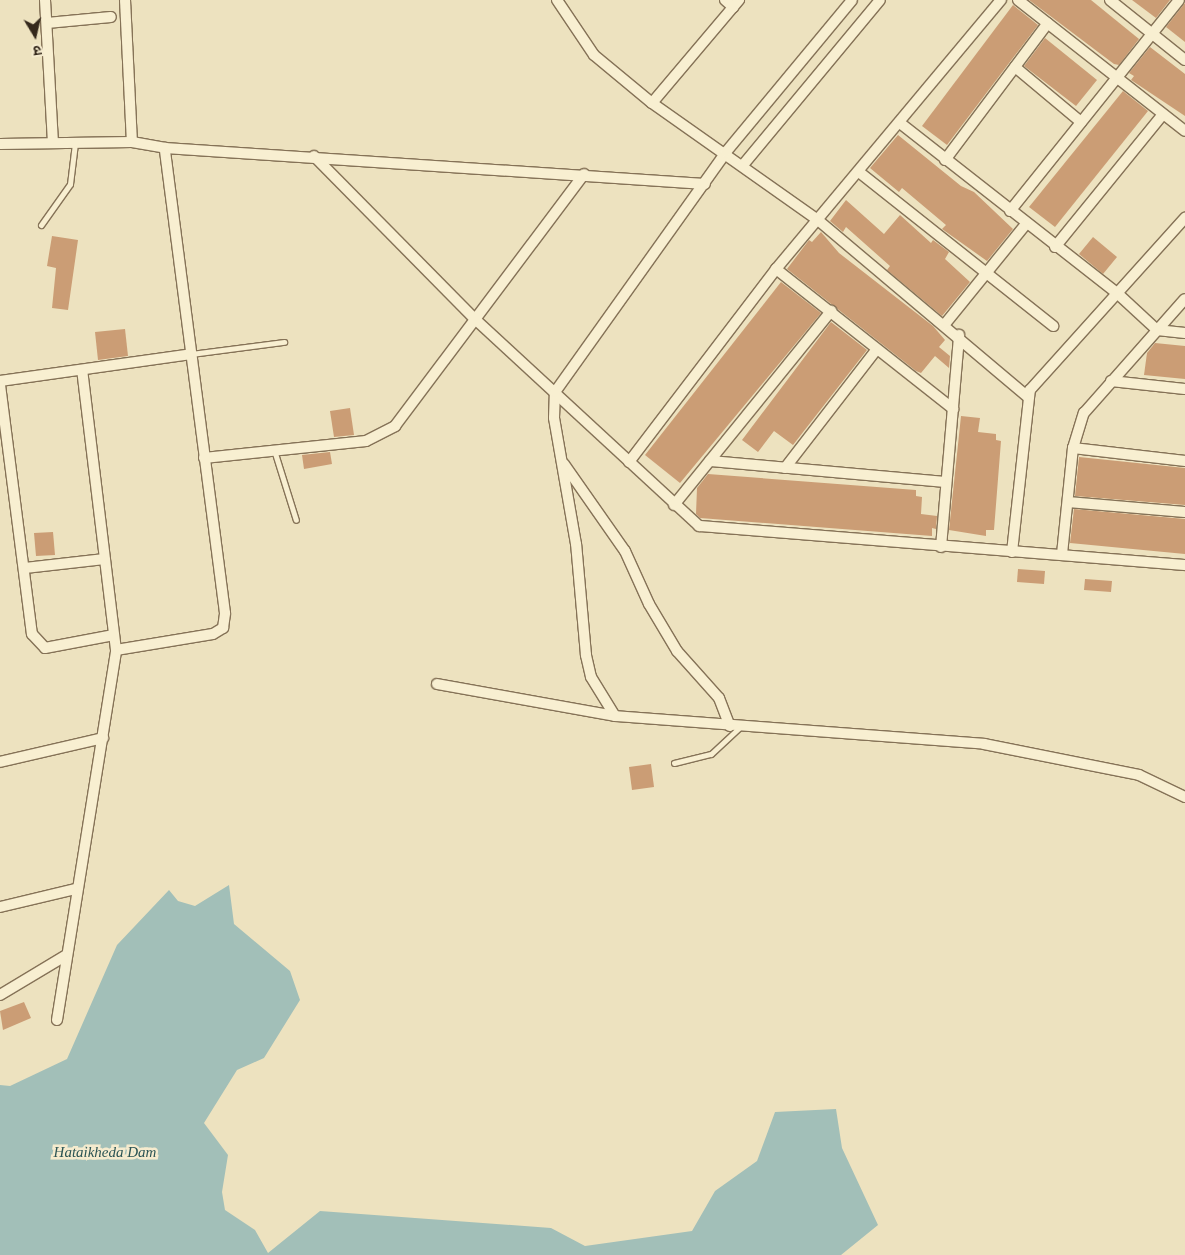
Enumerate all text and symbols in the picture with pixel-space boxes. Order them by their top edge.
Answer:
north arrow [10,10,60,60]
text: उ [32,42,43,58]
water label: Hataikheda Dam [54,1144,156,1162]

